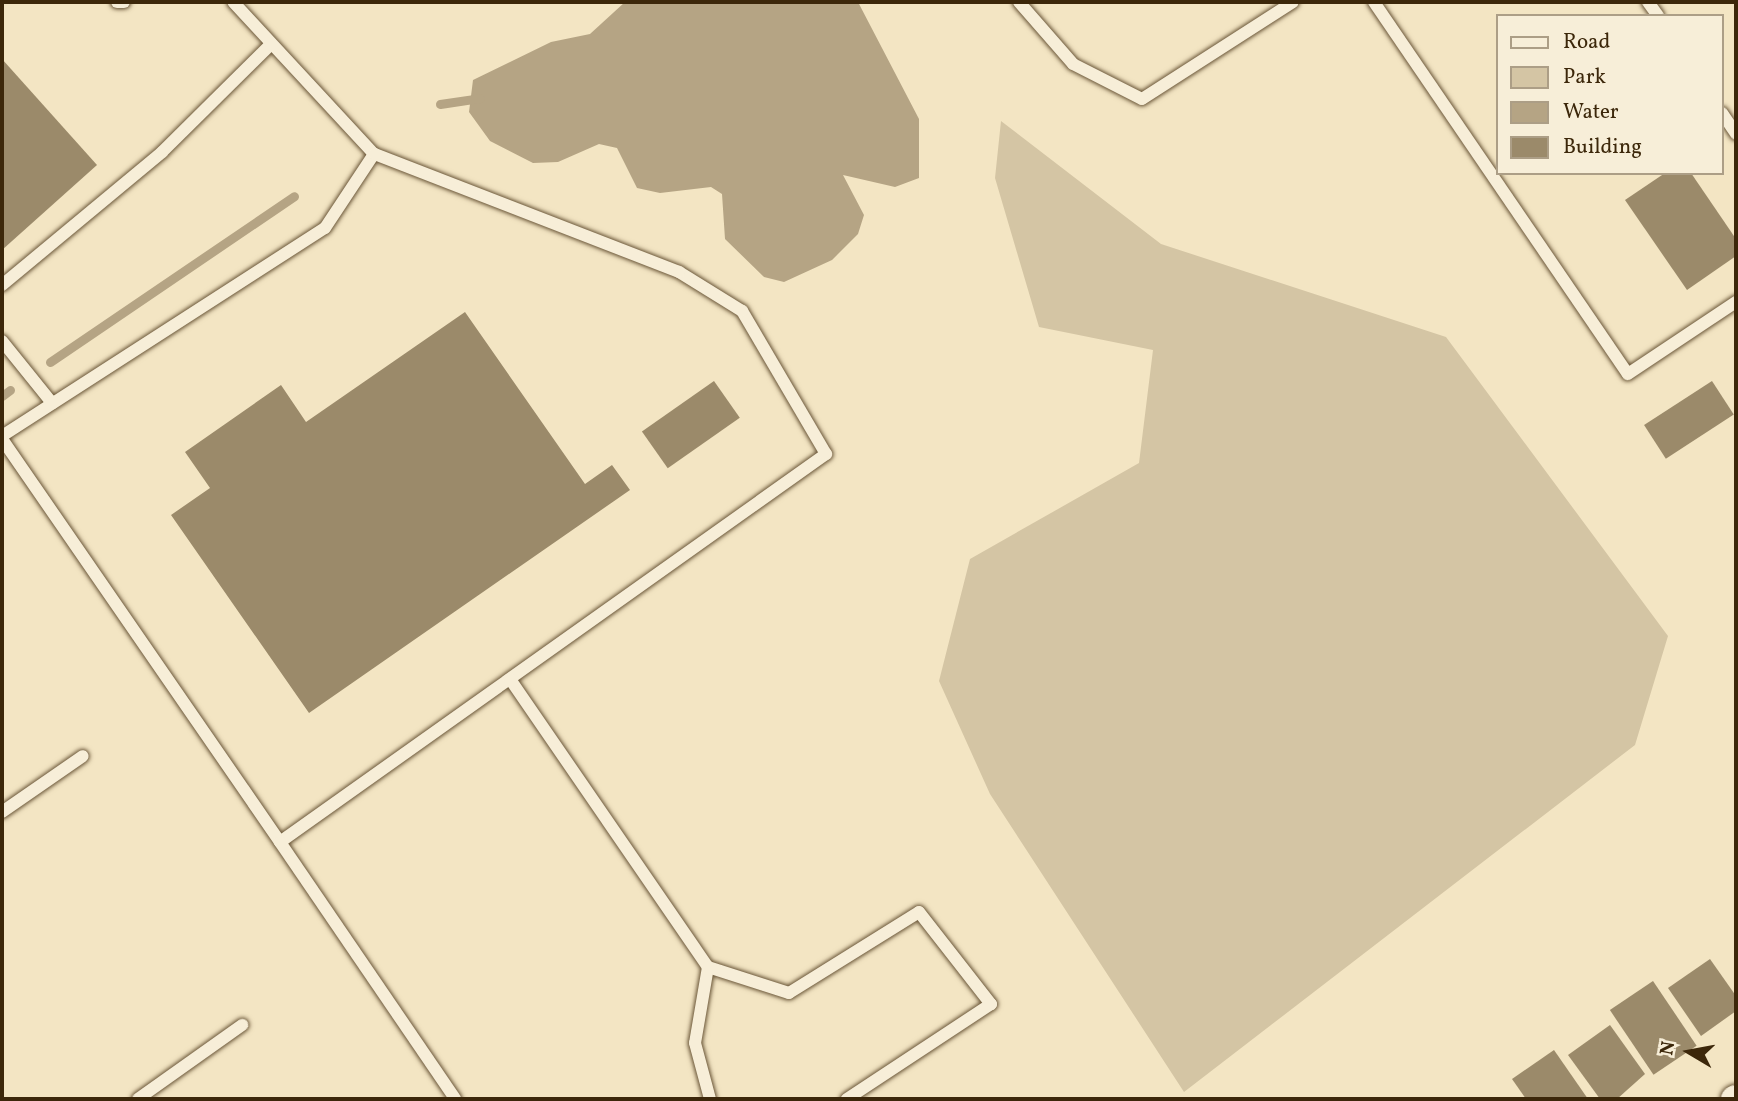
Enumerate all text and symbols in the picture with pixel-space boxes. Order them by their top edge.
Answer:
legend [1496,14,1724,175]
text: Road [1563,28,1610,57]
text: Park [1563,63,1606,92]
text: Water [1563,98,1619,127]
text: Building [1563,133,1642,162]
north arrow [1654,1017,1724,1087]
text: N [1654,1039,1682,1057]

